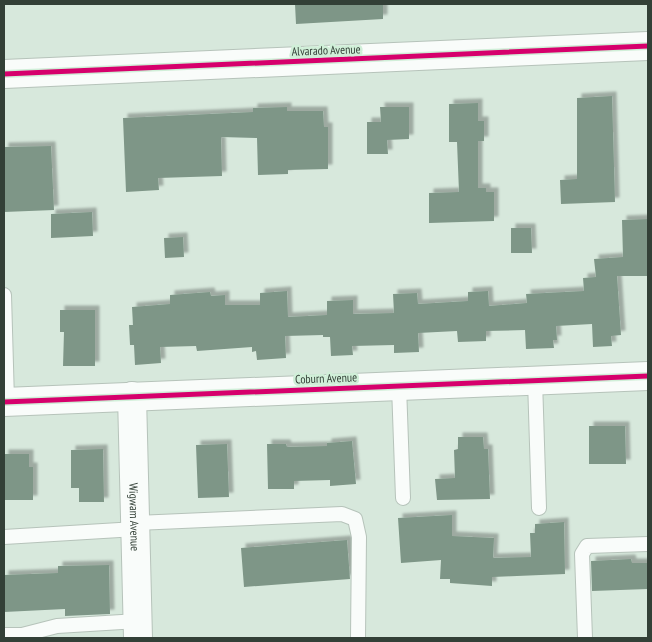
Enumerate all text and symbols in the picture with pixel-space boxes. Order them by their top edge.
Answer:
street label: Alvarado Avenue [291,41,361,59]
street label: Coburn Avenue [295,369,357,387]
street label: Wigwam Avenue [127,483,143,551]

